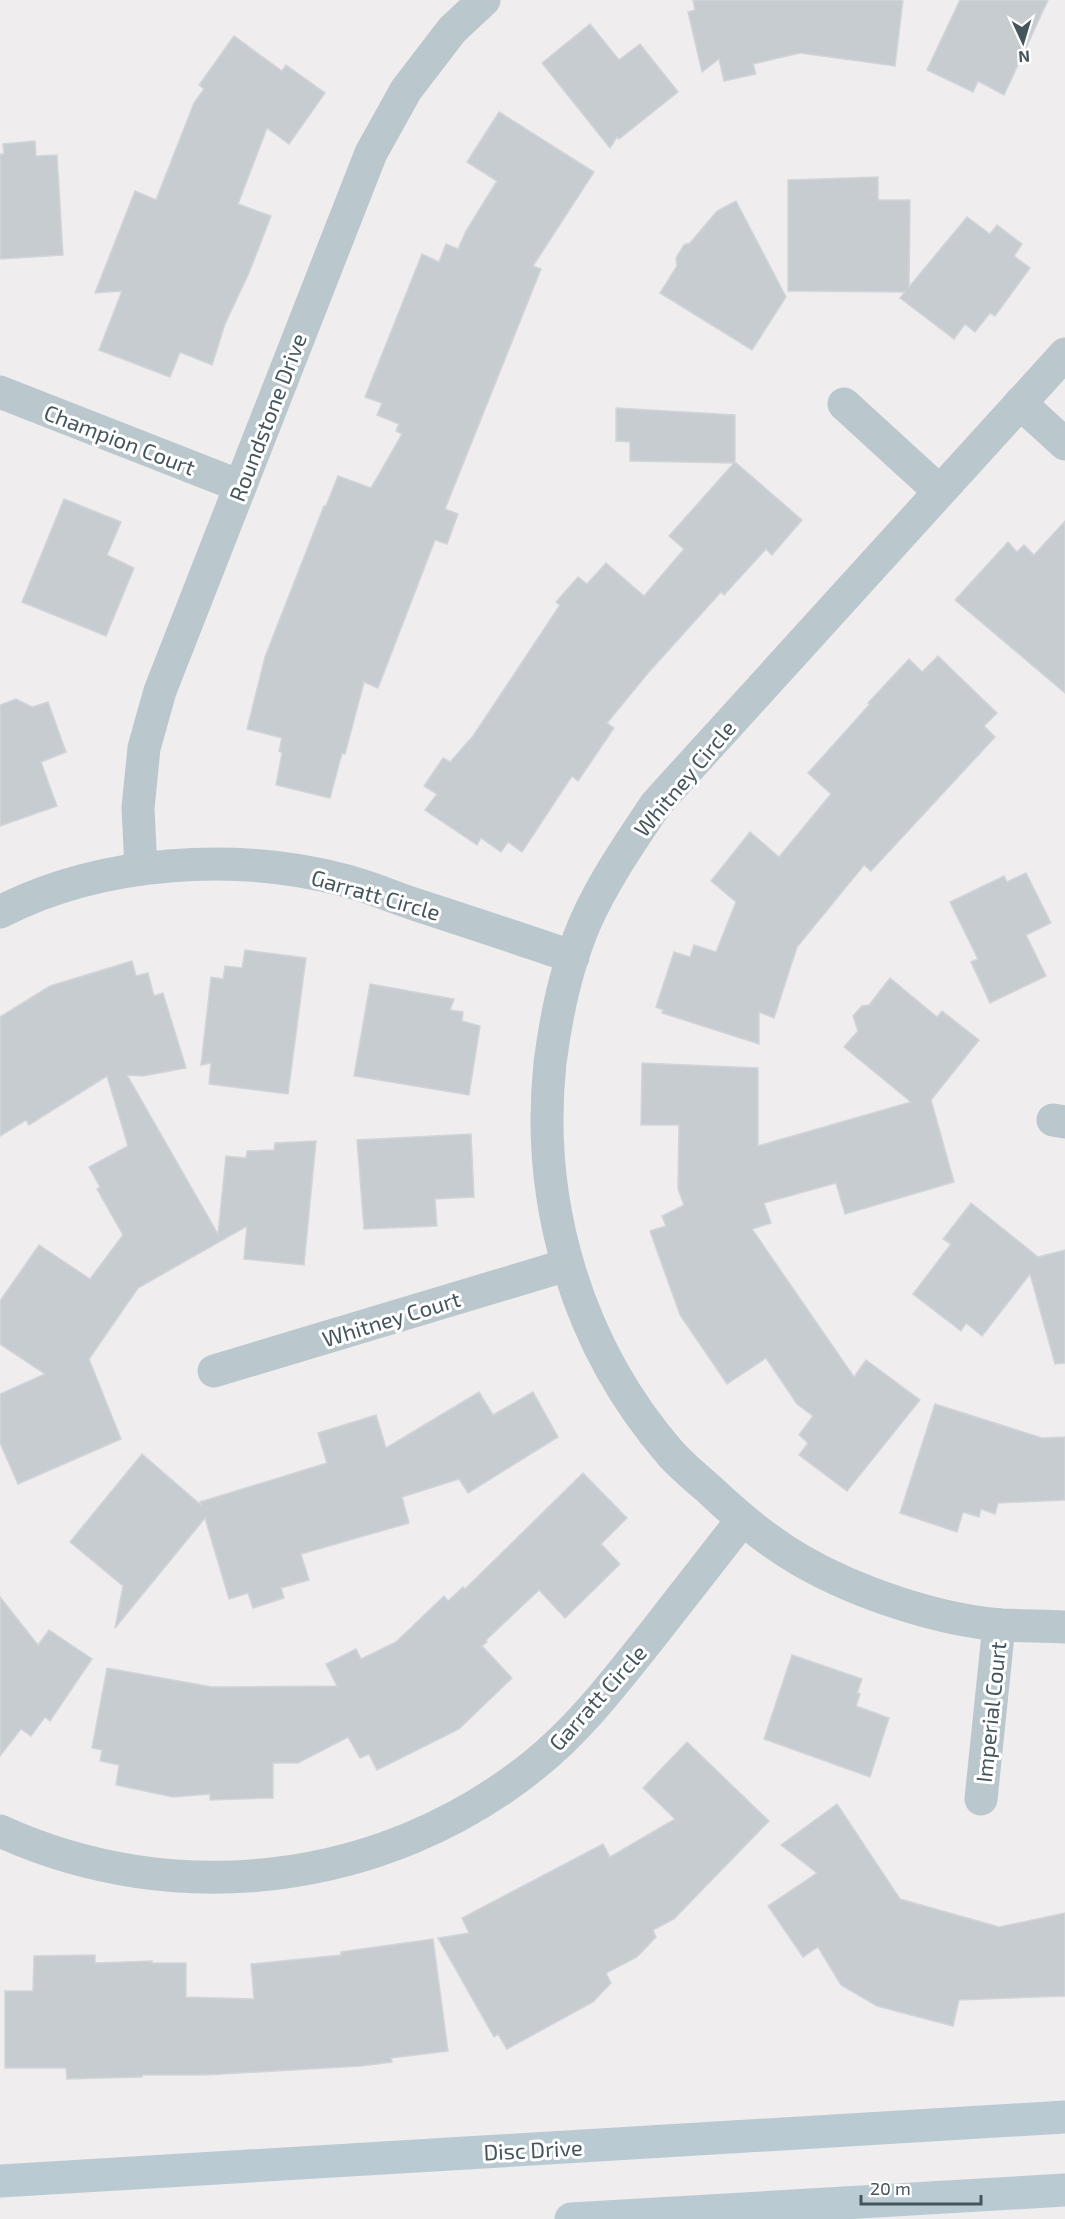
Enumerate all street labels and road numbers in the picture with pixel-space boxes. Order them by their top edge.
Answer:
street label: Roundstone Drive [223,329,311,505]
street label: Champion Court [41,398,199,480]
street label: Whitney Circle [628,715,740,841]
street label: Garratt Circle [309,863,443,925]
street label: Whitney Court [319,1285,463,1351]
street label: Garratt Circle [543,1639,651,1755]
street label: Imperial Court [970,1640,1010,1784]
street label: Disc Drive [483,2133,583,2165]

